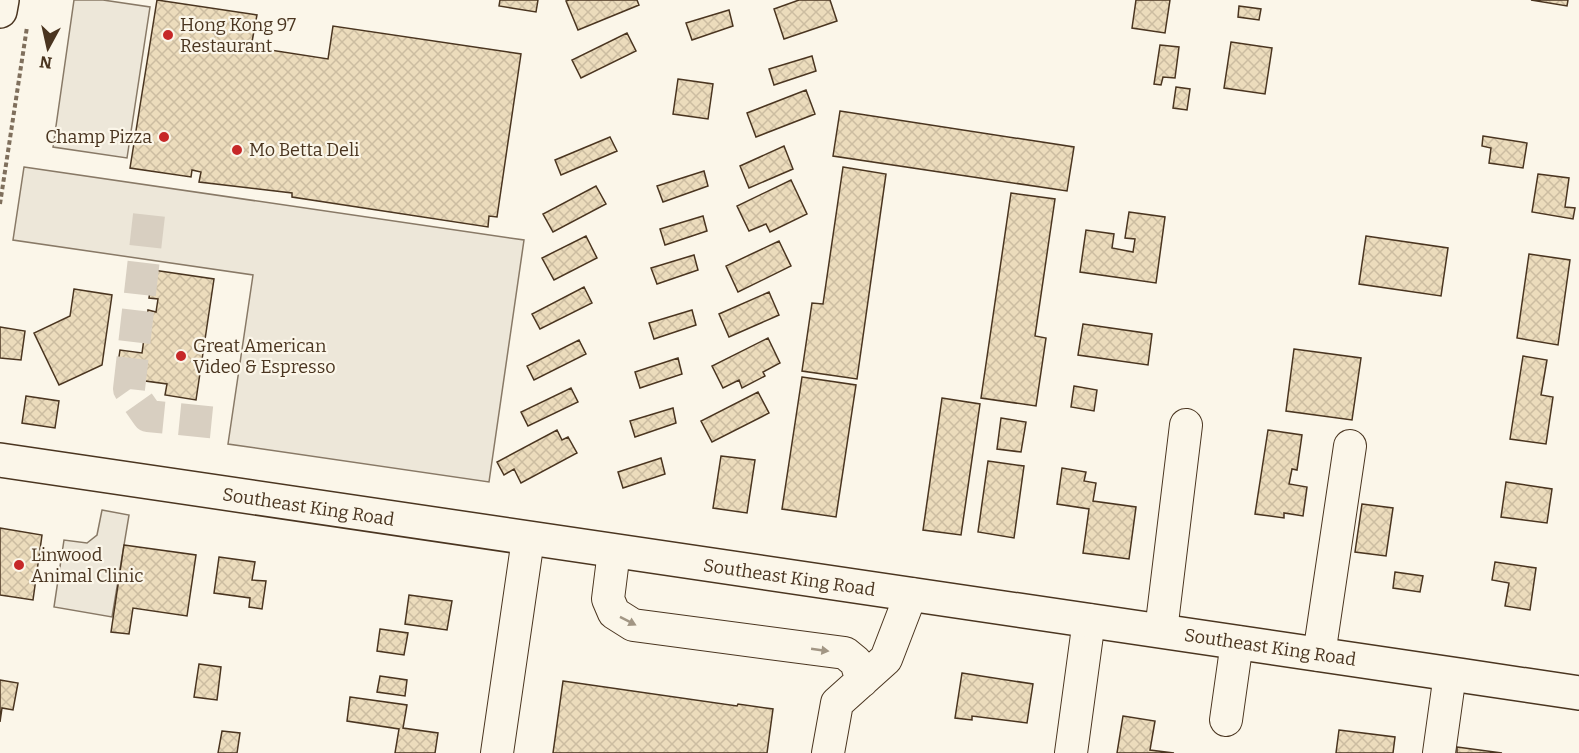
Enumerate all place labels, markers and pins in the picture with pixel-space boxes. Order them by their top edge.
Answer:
place label: Hong Kong 97 Restaurant [180,14,296,57]
marker: Hong Kong 97 Restaurant [161,28,175,42]
place label: Champ Pizza [45,126,152,148]
marker: Champ Pizza [157,130,171,144]
place label: Mo Betta Deli [249,139,359,161]
marker: Mo Betta Deli [230,143,244,157]
place label: Great American Video & Espresso [193,335,336,378]
marker: Great American Video & Espresso [174,349,188,363]
place label: Linwood Animal Clinic [31,544,144,587]
marker: Linwood Animal Clinic [12,558,26,572]

